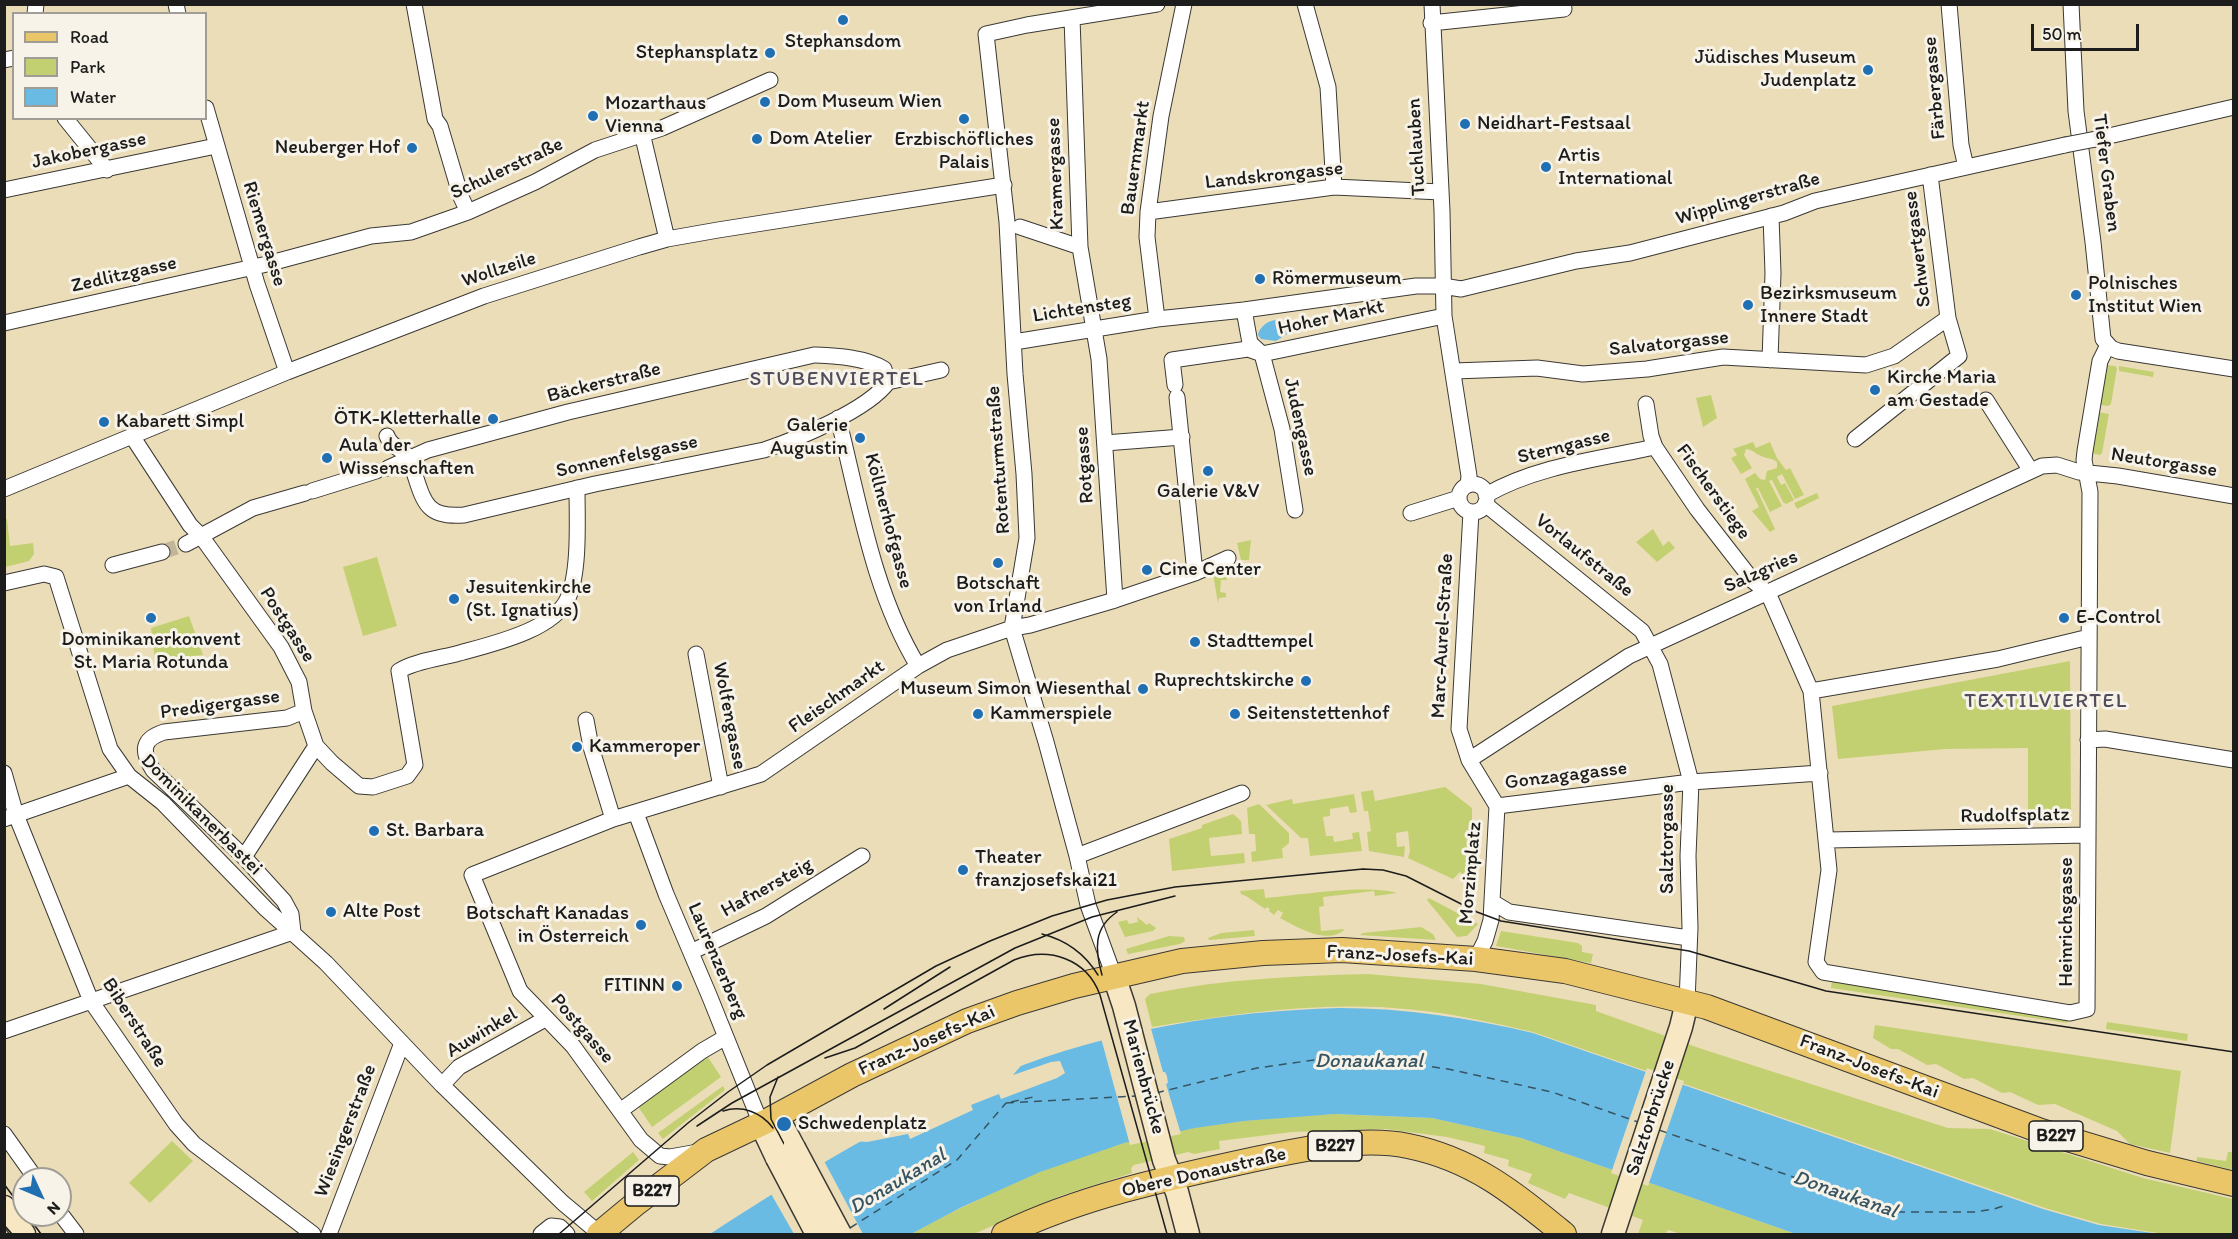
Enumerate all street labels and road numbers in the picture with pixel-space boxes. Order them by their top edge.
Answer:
street label: Färbergasse [1919,35,1951,141]
street label: Tuchlauben [1402,98,1432,196]
street label: Bauernmarkt [1116,99,1156,217]
street label: Tiefer Graben [2087,113,2125,233]
street label: Kramergasse [1042,117,1070,231]
street label: Jakobergasse [30,127,148,175]
street label: Schulerstraße [447,132,567,206]
street label: Landskrongasse [1204,157,1344,195]
street label: Wipplingerstraße [1673,167,1823,231]
street label: Riemergasse [237,179,291,289]
street label: Schwertgasse [1899,189,1937,309]
street label: Wollzeile [459,247,539,293]
street label: Zedlitzgasse [69,251,179,299]
street label: Lichtensteg [1031,289,1133,329]
street label: Hoher Markt [1276,295,1386,341]
street label: Salvatorgasse [1608,326,1730,362]
street label: Bäckerstraße [545,357,663,409]
street label: Judengasse [1278,376,1322,478]
street label: Rotenturmstraße [982,385,1016,535]
street label: Sterngasse [1515,424,1613,470]
street label: Rotgasse [1070,426,1100,504]
street label: Sonnenfelsgasse [554,430,700,484]
street label: Fischerstiege [1670,440,1756,544]
street label: Neutorgasse [2109,443,2219,483]
street label: Köllnerhofgasse [858,451,918,591]
street label: Vorlaufstraße [1530,509,1638,603]
street label: Salzgries [1720,545,1802,599]
street label: Marc-Aurel-Straße [1427,553,1459,719]
street label: Postgasse [254,583,320,667]
street label: Fleischmarkt [784,655,890,739]
street label: Wolfengasse [707,660,751,772]
street label: Predigergasse [159,685,281,725]
street label: Dominikanerbastei [135,749,267,881]
street label: Gonzagagasse [1503,757,1629,795]
street label: Salztorgasse [1656,784,1680,894]
street label: Rudolfsplatz [1960,803,2070,829]
street label: Morzinplatz [1455,821,1487,925]
street label: Hafnersteig [717,853,817,923]
street label: Heinrichsgasse [2055,857,2079,987]
street label: Laurenzerberg [682,899,752,1023]
street label: Franz-Josefs-Kai [1326,940,1474,972]
street label: Biberstraße [96,974,172,1072]
street label: Postgasse [545,989,619,1069]
street label: Franz-Josefs-Kai [855,1000,999,1082]
street label: Auwinkel [442,1002,522,1064]
street label: Marienbrücke [1116,1017,1170,1137]
street label: Franz-Josefs-Kai [1796,1029,1942,1105]
street label: Salztorbrücke [1621,1057,1681,1179]
street label: Wiesingerstraße [310,1061,382,1201]
road number: B227 [2029,1121,2083,1151]
road number: B227 [1308,1131,1362,1161]
street label: Obere Donaustraße [1119,1142,1289,1204]
road number: B227 [625,1176,679,1206]

